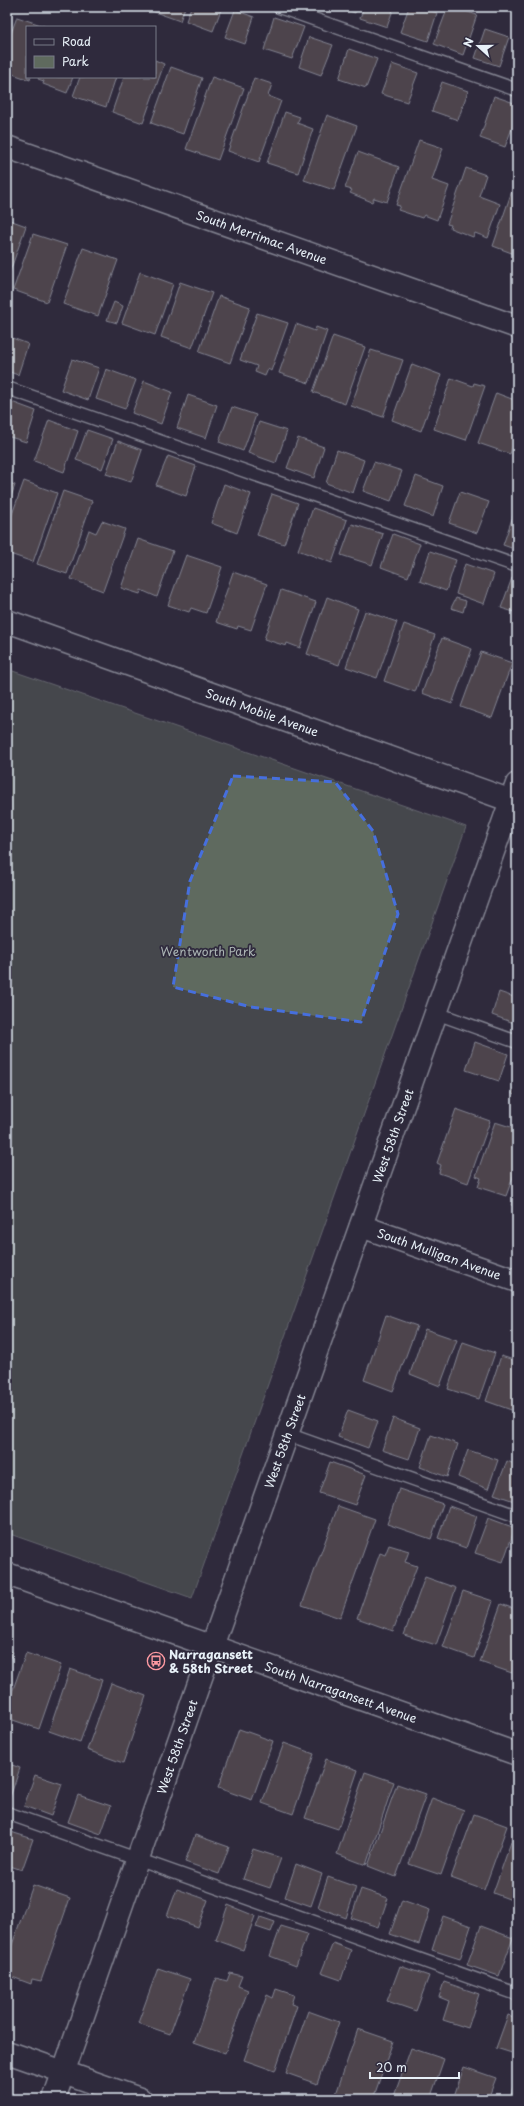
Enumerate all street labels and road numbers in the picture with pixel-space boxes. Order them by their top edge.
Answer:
street label: South Merrimac Avenue [194,205,330,268]
street label: South Mobile Avenue [203,684,322,741]
street label: West 58th Street [368,1086,418,1185]
street label: South Mulligan Avenue [375,1223,504,1284]
street label: West 58th Street [260,1391,310,1491]
street label: South Narragansett Avenue [262,1657,420,1727]
street label: West 58th Street [152,1697,202,1797]

